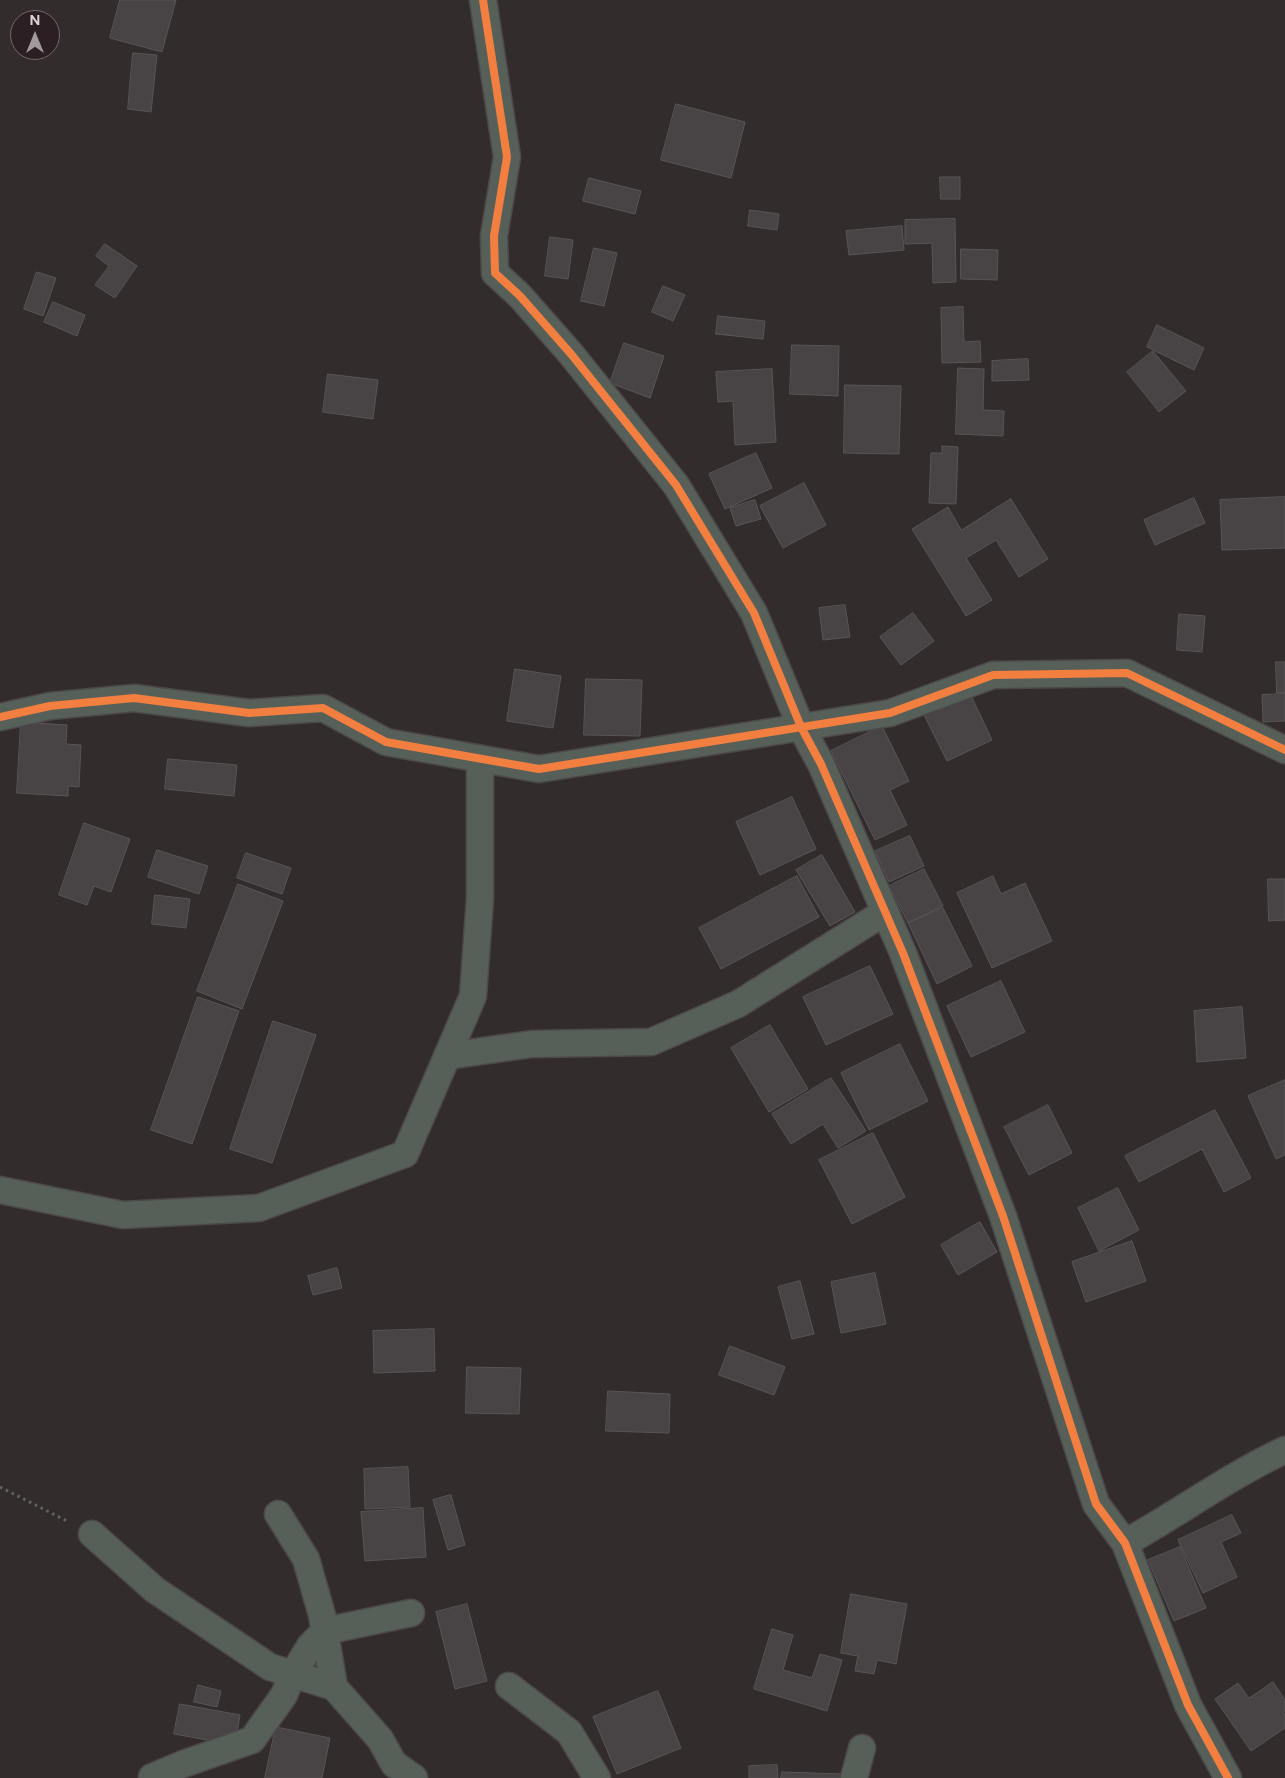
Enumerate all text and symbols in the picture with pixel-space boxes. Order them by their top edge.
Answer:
north arrow [10,10,60,60]
text: N [30,12,40,29]

